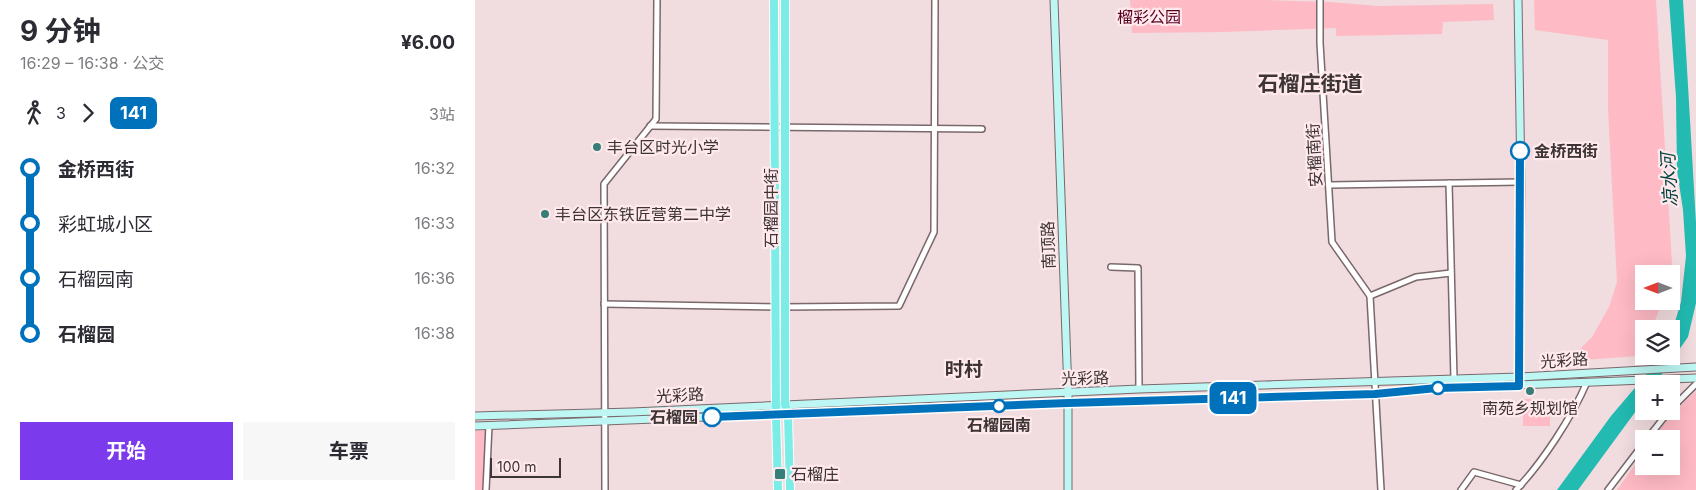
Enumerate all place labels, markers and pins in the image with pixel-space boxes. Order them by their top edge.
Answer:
place label: 丰台区时光小学 [607,137,719,157]
marker: 丰台区时光小学 [591,141,603,153]
marker: 金桥西街 [1510,141,1530,161]
place label: 金桥西街 [1534,141,1598,161]
place label: 丰台区东铁匠营第二中学 [555,204,731,224]
marker: 丰台区东铁匠营第二中学 [539,208,551,220]
unlabelled marker [1431,381,1445,395]
marker: 南苑乡规划馆 [1524,385,1536,397]
place label: 南苑乡规划馆 [1482,398,1578,418]
marker: 石榴园南 [992,399,1006,413]
place label: 石榴园 [650,407,698,427]
marker: 石榴园 [702,407,722,427]
place label: 石榴园南 [967,415,1031,435]
place label: 石榴庄 [791,464,839,484]
marker: 石榴庄 [773,467,787,481]

